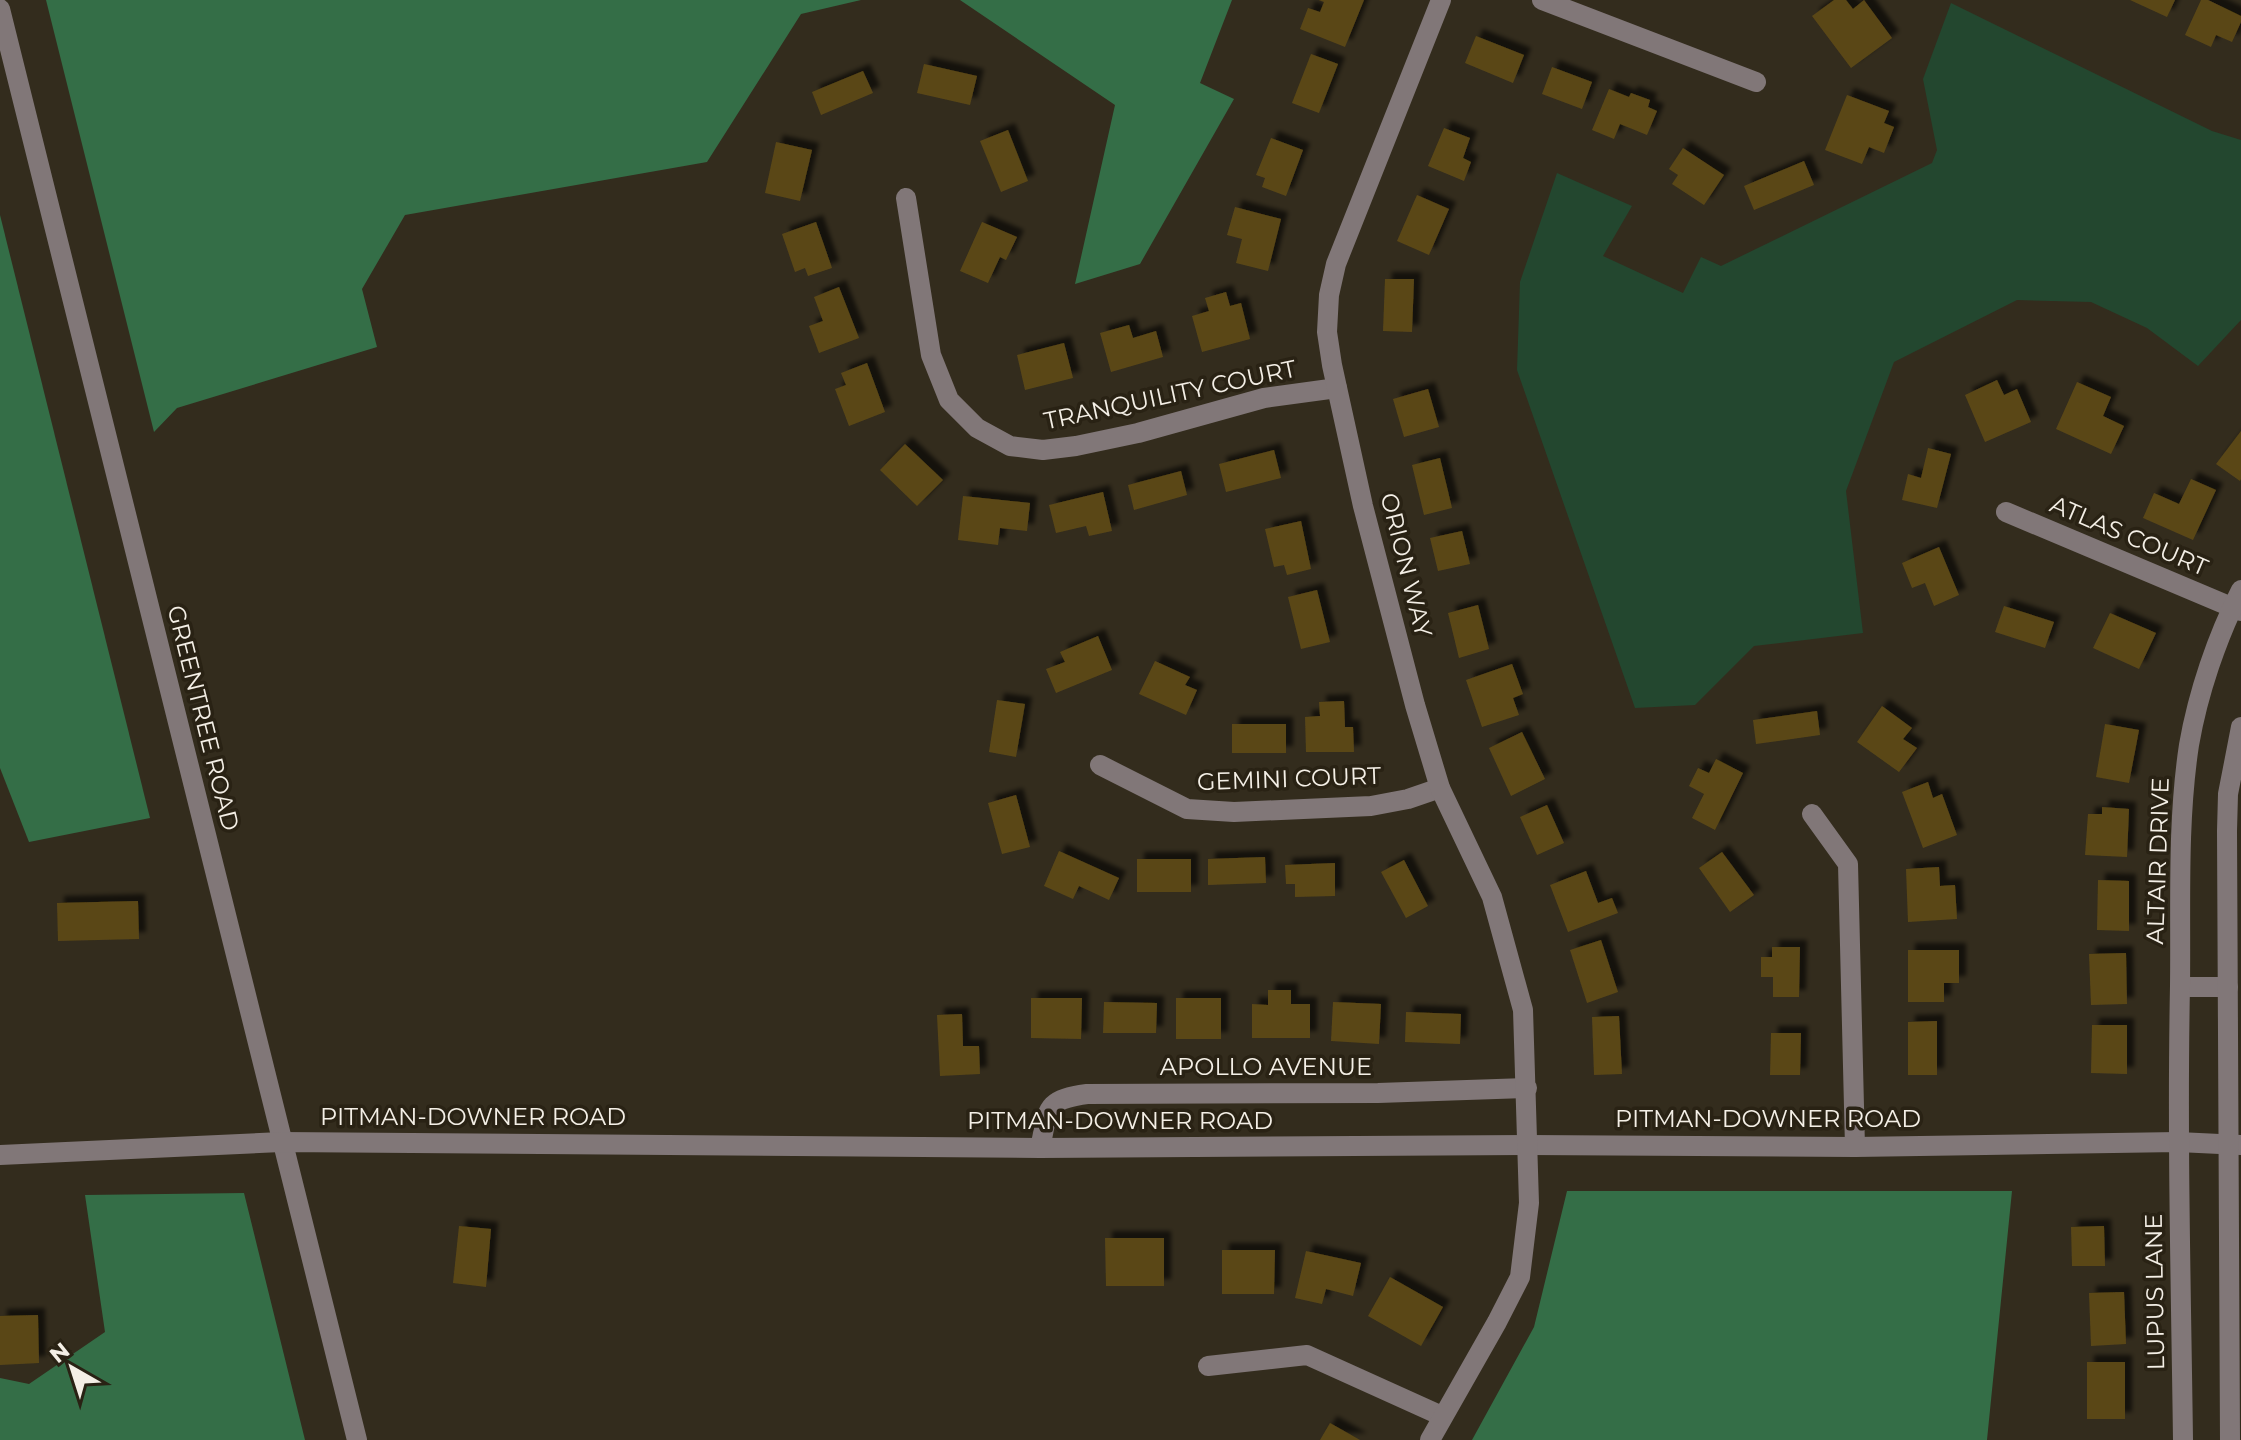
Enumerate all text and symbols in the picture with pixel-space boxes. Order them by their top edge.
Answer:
street label: TRANQUILITY COURT [1041,354,1299,435]
street label: ATLAS COURT [2046,489,2213,582]
street label: ORION WAY [1375,490,1439,641]
street label: GREENTREE ROAD [161,602,246,834]
street label: GEMINI COURT [1197,761,1382,796]
street label: ALTAIR DRIVE [2140,777,2175,945]
street label: APOLLO AVENUE [1160,1052,1372,1081]
street label: PITMAN-DOWNER ROAD [320,1102,626,1131]
street label: PITMAN-DOWNER ROAD [1615,1104,1921,1133]
street label: PITMAN-DOWNER ROAD [967,1106,1273,1135]
street label: LUPUS LANE [2139,1213,2170,1371]
north arrow [32,1328,112,1408]
text: N [44,1337,75,1369]

